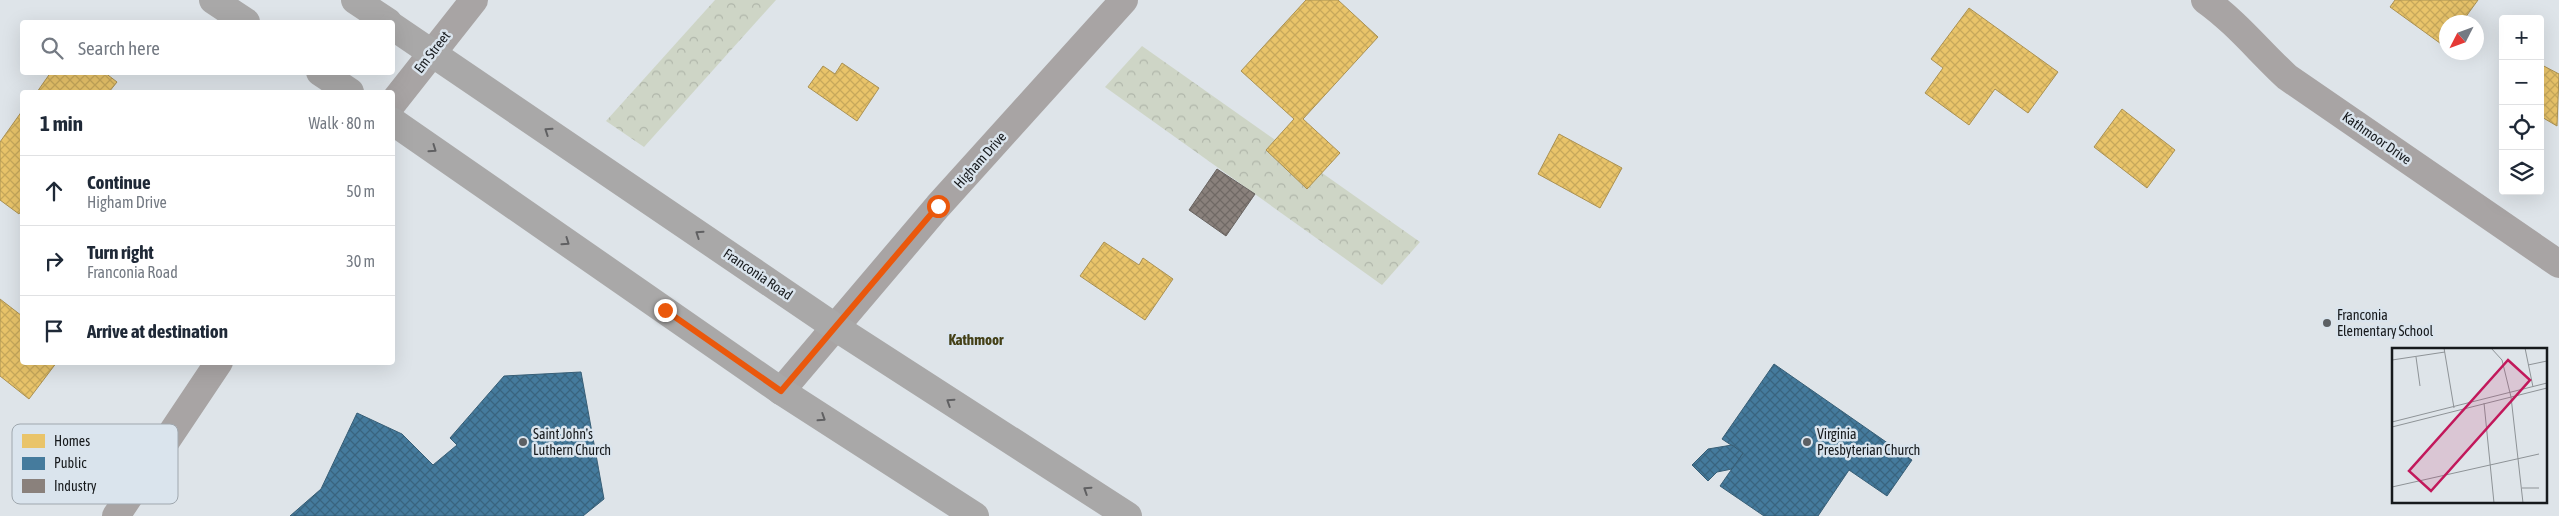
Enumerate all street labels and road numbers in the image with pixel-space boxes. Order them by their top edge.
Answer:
street label: Em Street [411,28,453,76]
street label: Kathmoor Drive [2339,108,2415,168]
street label: Higham Drive [951,129,1009,191]
street label: Franconia Road [721,245,795,303]

